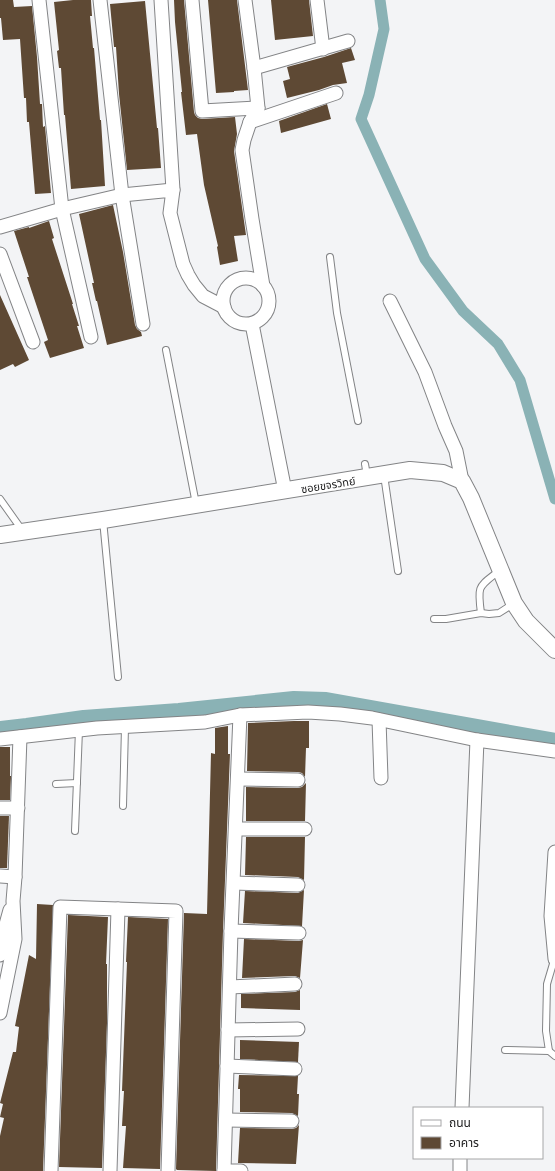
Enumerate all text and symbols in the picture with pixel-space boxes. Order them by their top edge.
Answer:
street label: ซอยขจรวิทย์ [300,472,356,496]
legend [413,1107,543,1159]
text: ถนน [449,1113,471,1131]
text: อาคาร [449,1133,479,1151]

